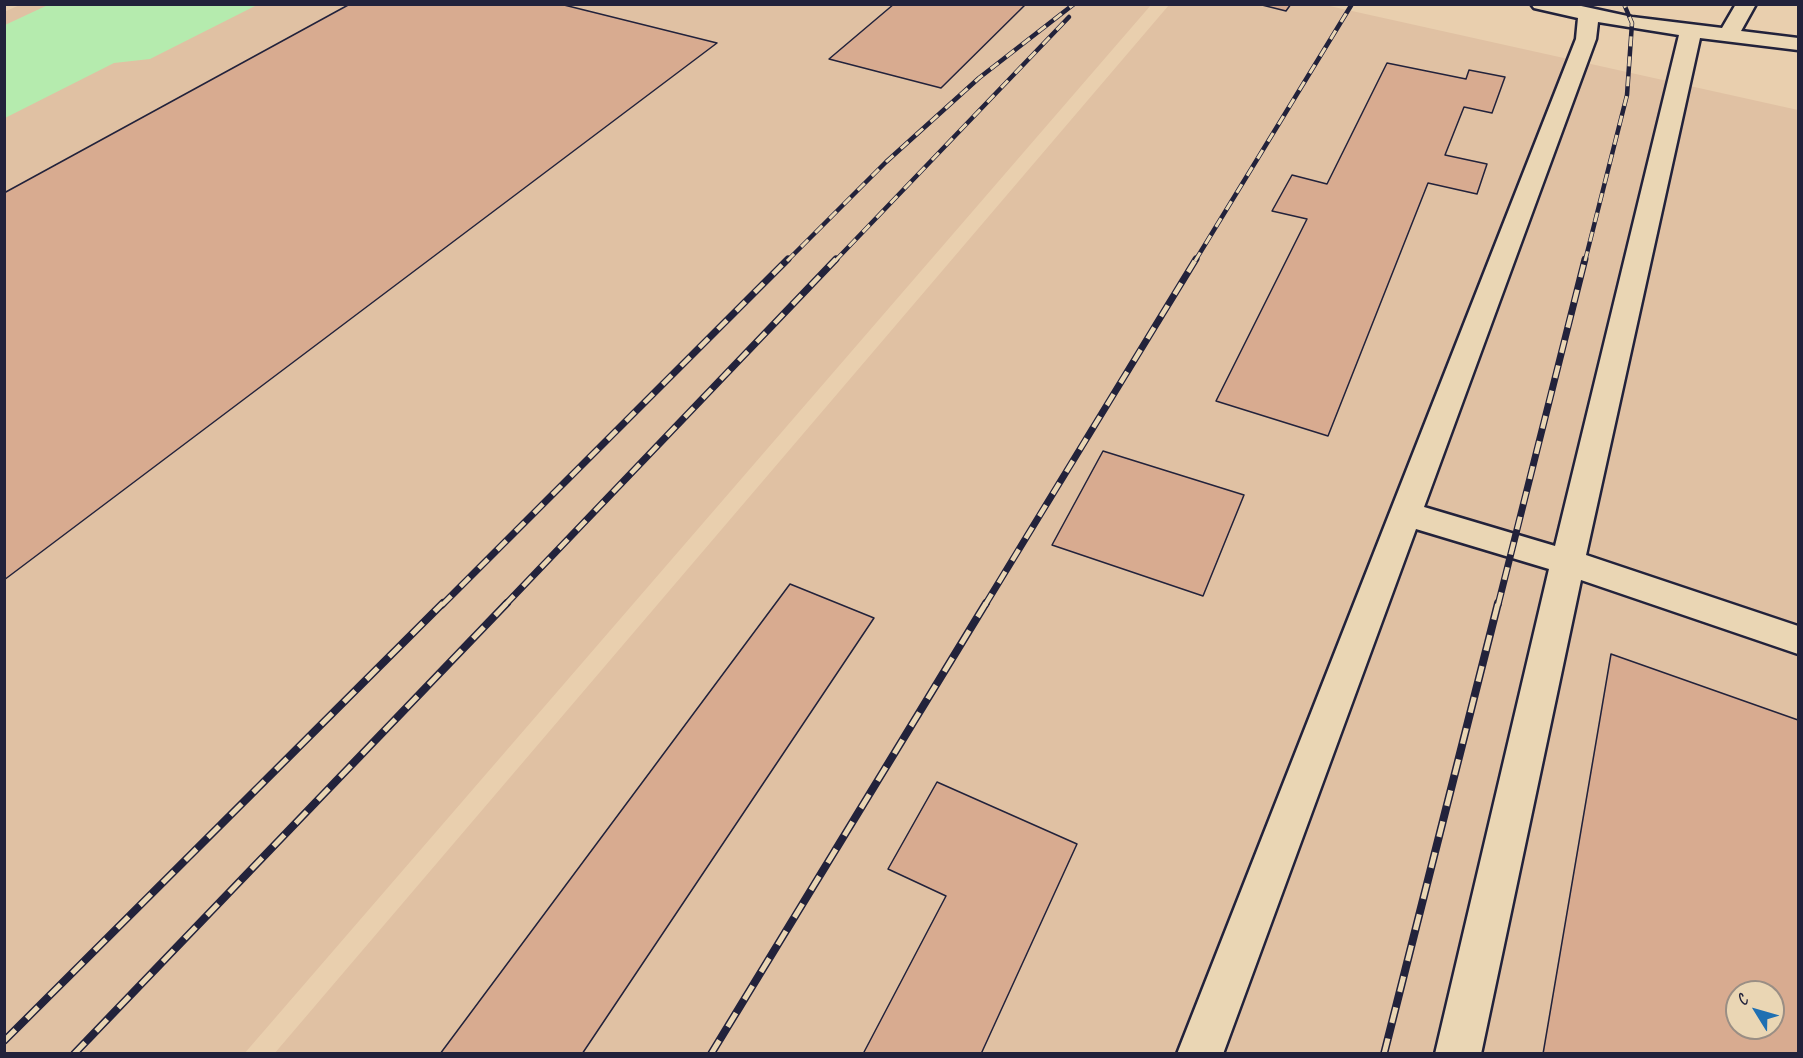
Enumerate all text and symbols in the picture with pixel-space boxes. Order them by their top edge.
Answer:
north arrow [1725,980,1785,1040]
text: С [1732,991,1753,1010]

